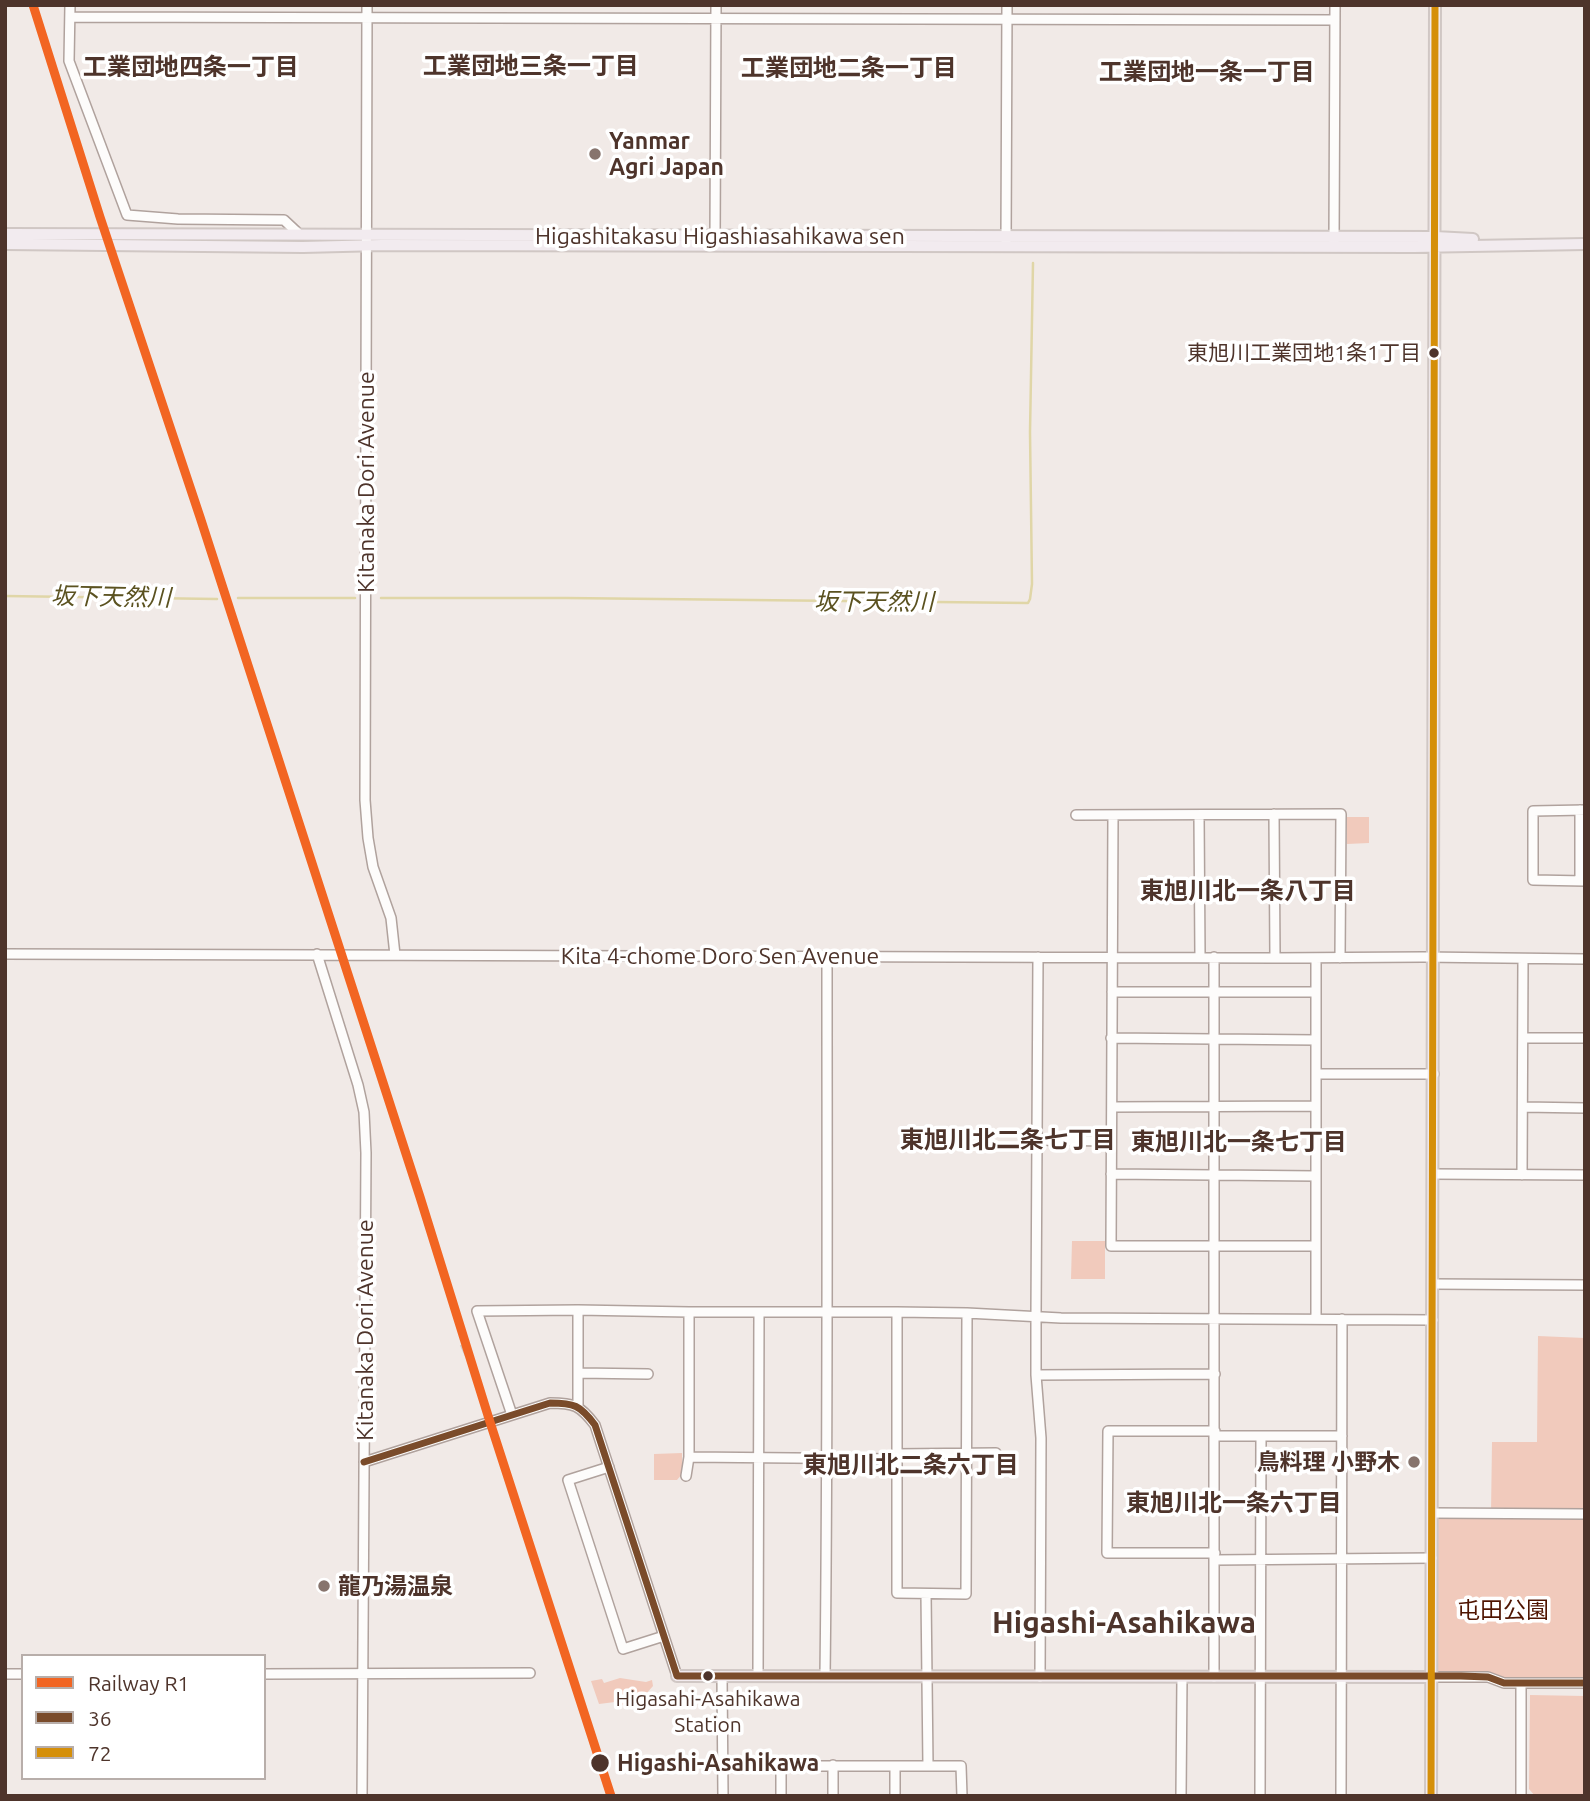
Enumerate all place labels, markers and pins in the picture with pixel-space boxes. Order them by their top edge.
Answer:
place label: Yanmar Agri Japan [609,127,724,181]
marker: Yanmar Agri Japan [587,146,603,162]
place label: 東旭川工業団地1条1丁目 [1187,340,1421,366]
marker: 東旭川工業団地1条1丁目 [1427,346,1441,360]
place label: 鳥料理 小野木 [1257,1448,1400,1476]
marker: 鳥料理 小野木 [1406,1454,1422,1470]
place label: 龍乃湯温泉 [338,1572,453,1600]
marker: 龍乃湯温泉 [316,1578,332,1594]
marker: Higasahi-Asahikawa Station [701,1669,715,1683]
place label: Higasahi-Asahikawa Station [615,1686,801,1736]
place label: Higashi-Asahikawa [617,1749,819,1777]
marker: Higashi-Asahikawa [589,1752,611,1774]

